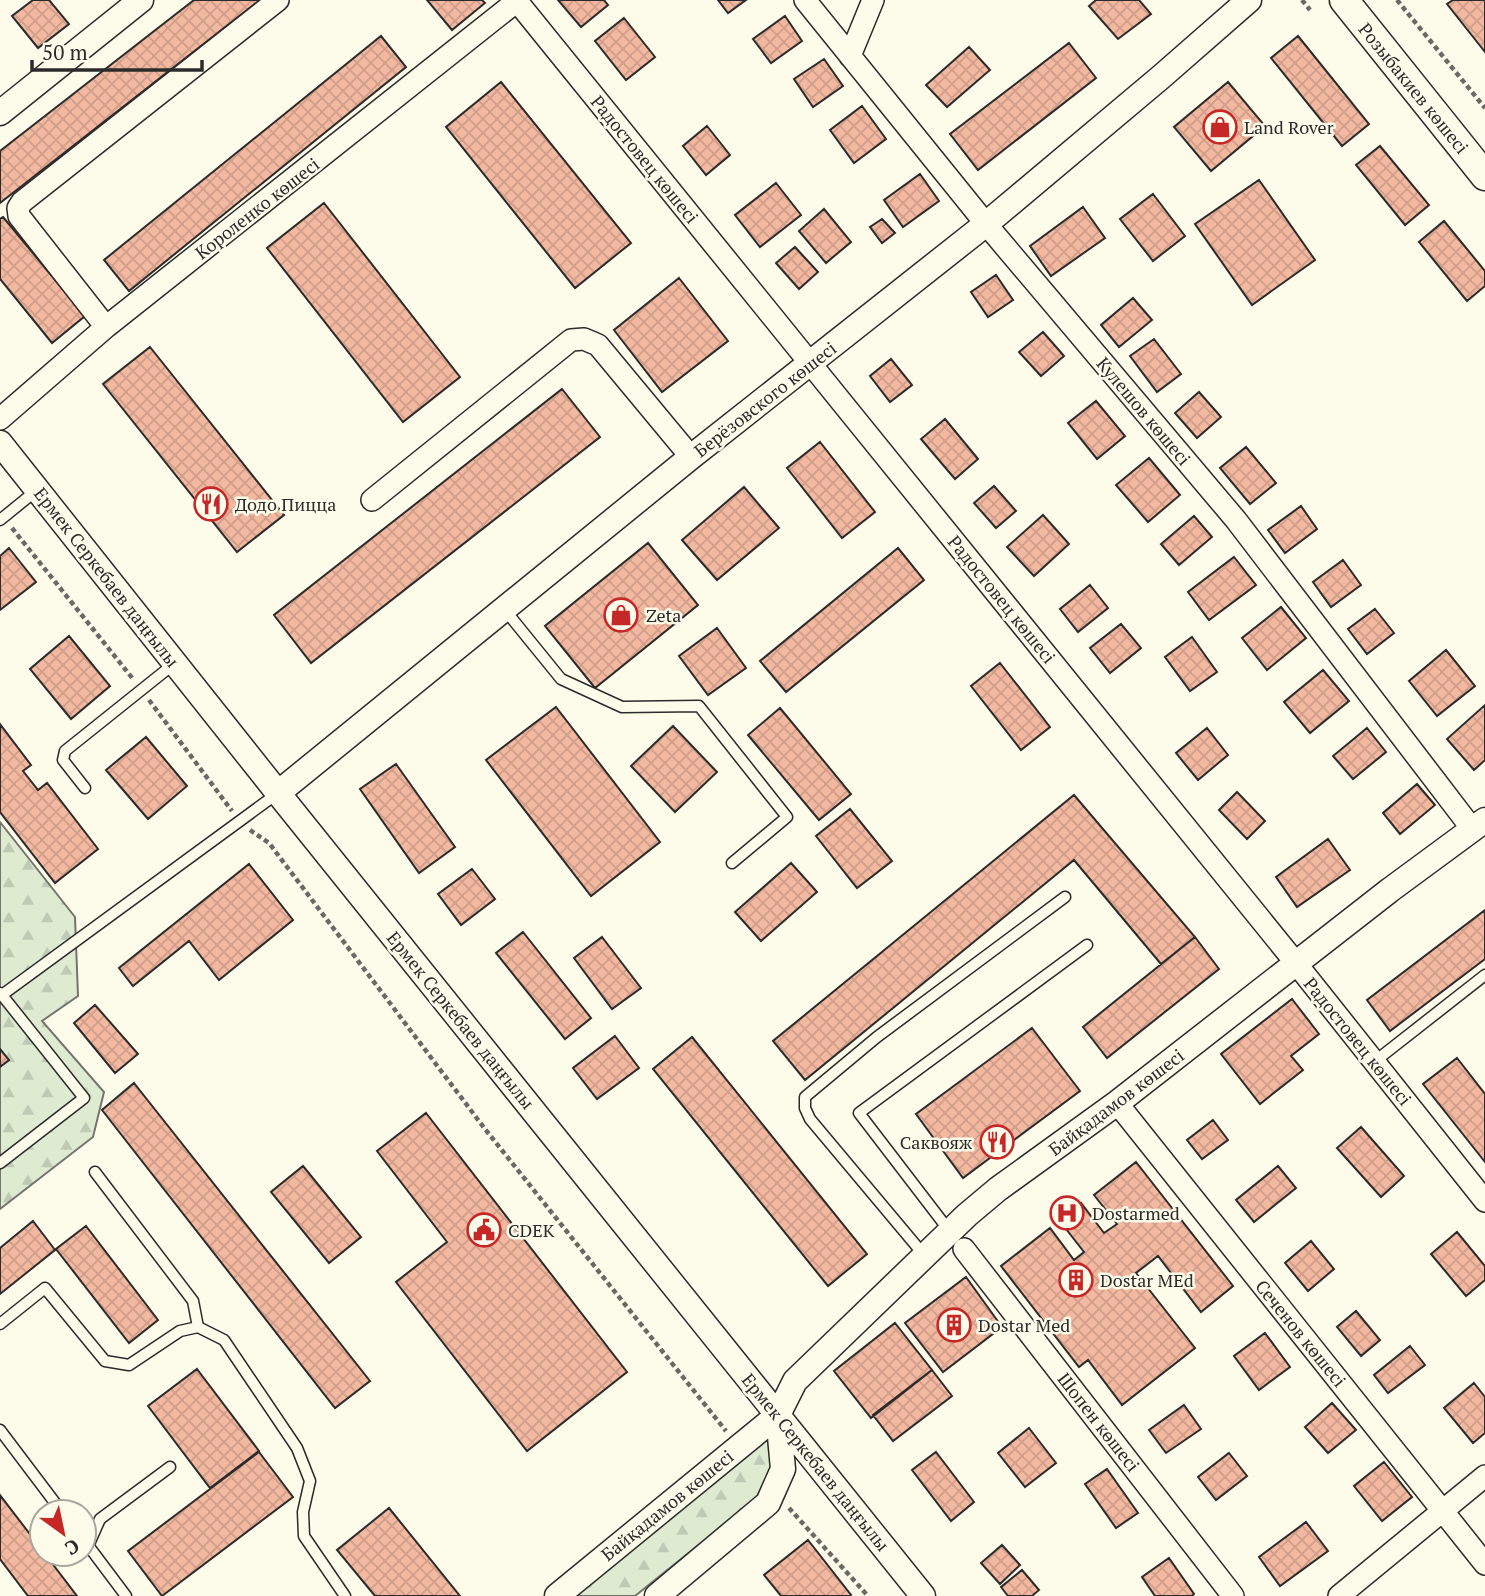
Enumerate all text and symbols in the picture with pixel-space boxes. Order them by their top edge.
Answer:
street label: Розыбакиев көшесі [1354,18,1474,158]
scale bar [32,28,201,72]
text: 50 m [42,38,88,66]
street label: Радостовец көшесі [586,90,704,228]
shop icon: Land Rover [1201,108,1239,146]
place label: Land Rover [1244,115,1334,139]
street label: Короленко көшесі [190,152,324,264]
street label: Берёзовского көшесі [689,336,841,462]
street label: Кулешов көшесі [1092,352,1196,470]
street label: Ермек Серкебаев даңғылы [29,482,185,672]
restaurant icon: Додо Пицца [192,485,230,523]
place label: Додо Пицца [235,492,336,516]
street label: Радостовец көшесі [943,530,1061,668]
shop icon: Zeta [602,596,640,634]
place label: Zeta [646,603,681,627]
street label: Ермек Серкебаев даңғылы [382,926,540,1114]
street label: Радостовец көшесі [1299,972,1417,1110]
street label: Байқадамов көшесі [1043,1043,1189,1161]
restaurant icon: Саквояж [978,1123,1016,1161]
place label: Саквояж [900,1130,972,1154]
hospital icon: Dostarmed [1048,1194,1086,1232]
place label: Dostarmed [1092,1201,1180,1225]
public building icon: CDEK [465,1211,503,1249]
place label: CDEK [508,1218,555,1242]
building icon: Dostar MEd [1057,1261,1095,1299]
place label: Dostar MEd [1100,1268,1194,1292]
street label: Сеченов көшесі [1250,1274,1352,1392]
building icon: Dostar Med [935,1306,973,1344]
place label: Dostar Med [978,1313,1070,1337]
street label: Ермек Серкебаев даңғылы [737,1368,895,1556]
street label: Шопен көшесі [1053,1368,1145,1476]
street label: Байқадамов көшесі [596,1444,738,1566]
north arrow [28,1498,98,1568]
text: С [61,1534,85,1562]

